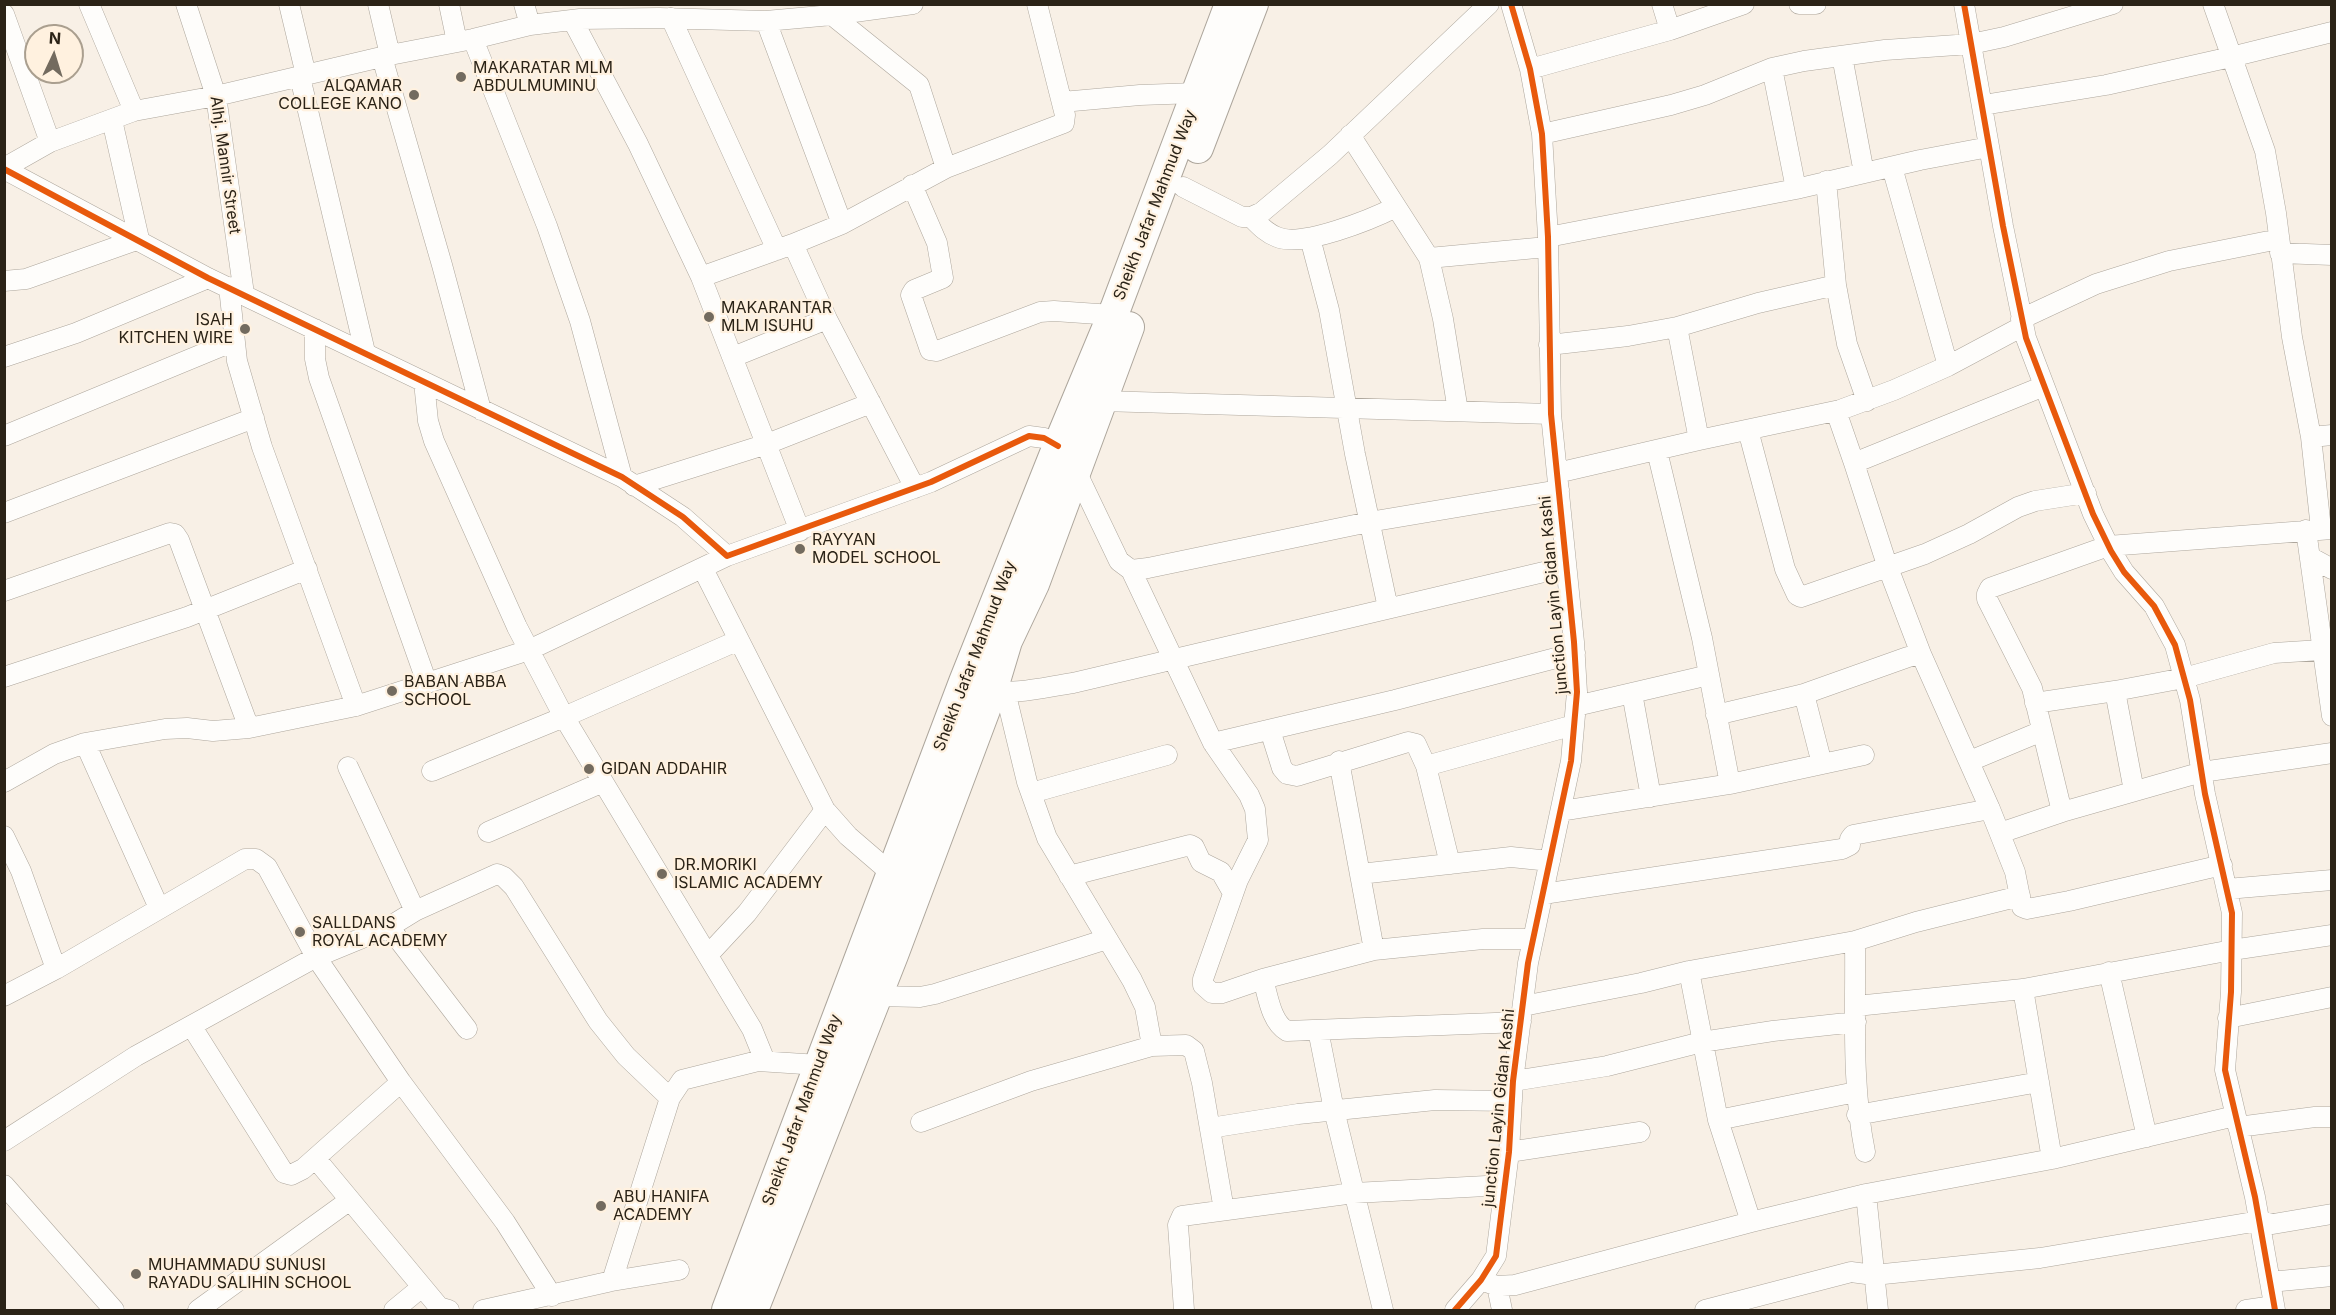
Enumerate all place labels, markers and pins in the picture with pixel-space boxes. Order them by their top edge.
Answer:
place label: MAKARATAR MLM ABDULMUMINU [473,58,613,96]
marker: MAKARATAR MLM ABDULMUMINU [454,70,468,84]
place label: ALQAMAR COLLEGE KANO [278,76,402,114]
marker: ALQAMAR COLLEGE KANO [407,88,421,102]
place label: MAKARANTAR MLM ISUHU [721,298,832,336]
place label: ISAH KITCHEN WIRE [118,310,233,348]
marker: MAKARANTAR MLM ISUHU [702,310,716,324]
marker: ISAH KITCHEN WIRE [238,322,252,336]
place label: RAYYAN MODEL SCHOOL [812,530,941,568]
marker: RAYYAN MODEL SCHOOL [793,542,807,556]
place label: BABAN ABBA SCHOOL [404,672,507,710]
marker: BABAN ABBA SCHOOL [385,684,399,698]
place label: GIDAN ADDAHIR [601,759,727,779]
marker: GIDAN ADDAHIR [582,762,596,776]
place label: DR.MORIKI ISLAMIC ACADEMY [674,855,823,893]
marker: DR.MORIKI ISLAMIC ACADEMY [655,867,669,881]
place label: SALLDANS ROYAL ACADEMY [312,913,448,951]
marker: SALLDANS ROYAL ACADEMY [293,925,307,939]
place label: ABU HANIFA ACADEMY [613,1187,709,1225]
marker: ABU HANIFA ACADEMY [594,1199,608,1213]
place label: MUHAMMADU SUNUSI RAYADU SALIHIN SCHOOL [148,1255,352,1293]
marker: MUHAMMADU SUNUSI RAYADU SALIHIN SCHOOL [129,1267,143,1281]

